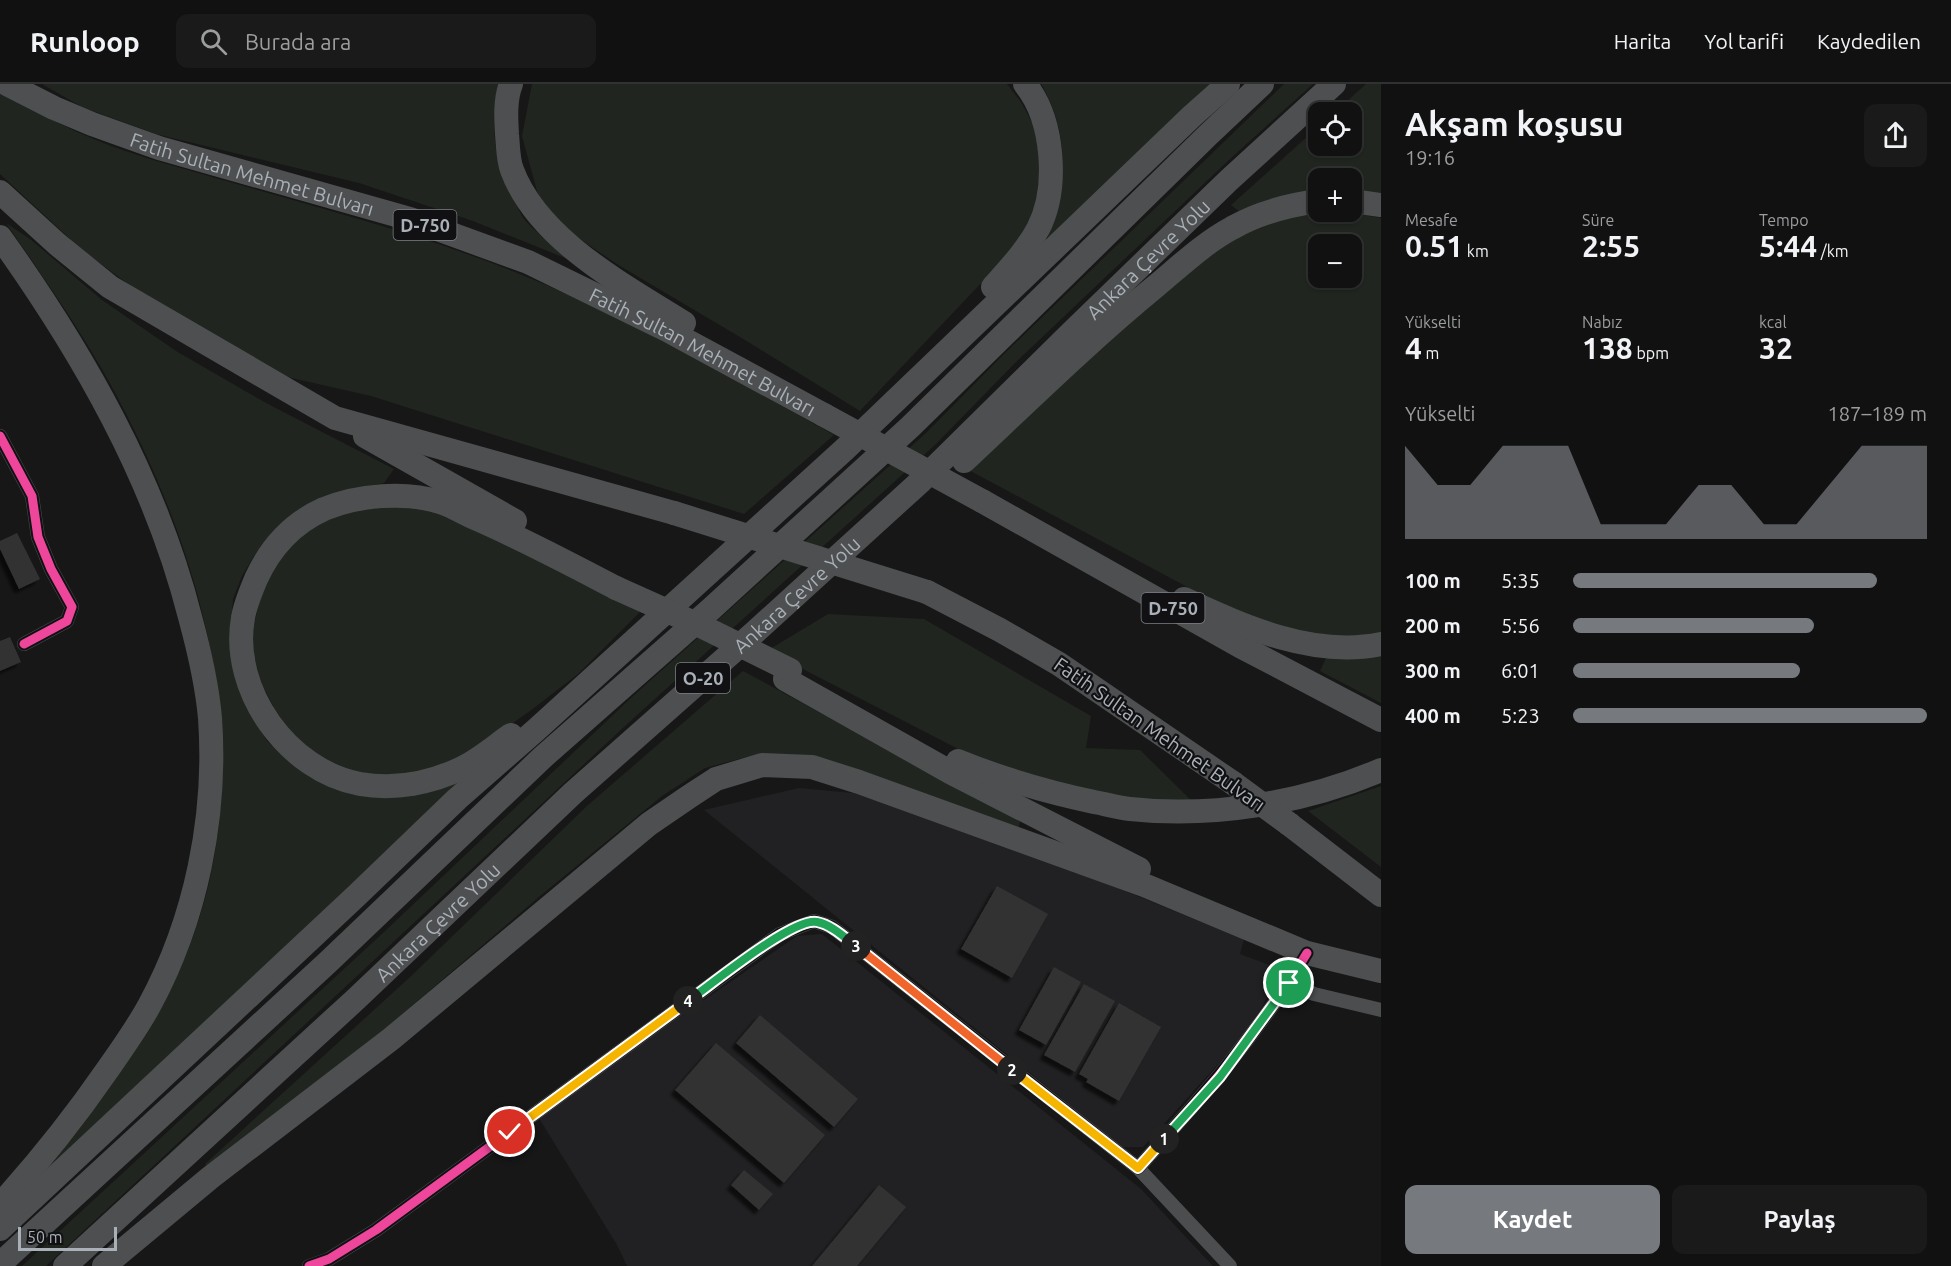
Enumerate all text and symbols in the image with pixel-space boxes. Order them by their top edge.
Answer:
search box [176,14,596,68]
icon: search [197,25,230,58]
text: Runloop [30,26,140,57]
text: Burada ara [245,29,351,54]
text: Harita [1614,29,1671,53]
text: Yol tarifi [1704,29,1784,53]
text: Kaydedilen [1817,29,1921,53]
map controls [1308,102,1362,288]
button: locate [1308,102,1362,156]
button: share [1864,104,1927,167]
text: Akşam koşusu [1405,105,1624,142]
street label: Fatih Sultan Mehmet Bulvarı [127,127,377,220]
text: 19:16 [1405,146,1455,169]
button: + [1308,168,1362,222]
street label: Ankara Çevre Yolu [1081,194,1214,324]
road number: D-750 [394,210,456,240]
text: Mesafe [1405,211,1458,229]
text: Süre [1582,211,1614,229]
text: Tempo [1759,211,1809,229]
text: 0.51 [1405,229,1463,263]
text: 2:55 [1582,229,1640,263]
text: 5:44 [1759,229,1817,263]
button: − [1308,234,1362,288]
text: km [1463,242,1489,260]
text: /km [1817,242,1849,260]
street label: Fatih Sultan Mehmet Bulvarı [586,282,820,420]
text: Yükselti [1405,313,1461,331]
text: Nabız [1582,313,1622,331]
text: kcal [1759,313,1787,331]
text: 4 [1405,331,1422,365]
text: 138 [1582,331,1633,365]
text: 32 [1759,331,1793,365]
text: m [1422,344,1439,362]
text: bpm [1633,344,1669,362]
text: Yükselti [1405,402,1475,425]
text: 187–189 m [1828,402,1927,425]
street label: Ankara Çevre Yolu [728,531,864,657]
text: 100 m [1405,569,1461,592]
text: 5:35 [1501,569,1540,592]
road number: D-750 [1142,593,1204,623]
text: 200 m [1405,614,1461,637]
text: 5:56 [1501,614,1540,637]
street label: Fatih Sultan Mehmet Bulvarı [1050,652,1270,816]
text: 300 m [1405,659,1461,682]
text: 6:01 [1501,659,1540,682]
road number: O-20 [676,663,730,693]
text: 400 m [1405,704,1461,727]
text: 5:23 [1501,704,1540,727]
street label: Ankara Çevre Yolu [370,858,504,986]
pin: 3 [841,931,871,961]
text: 3 [851,937,861,955]
pin [1263,957,1314,1008]
icon: arrive [1272,966,1305,999]
pin: 4 [673,986,703,1016]
text: 4 [683,992,693,1010]
pin: 2 [997,1055,1027,1085]
text: 2 [1007,1061,1017,1079]
pin [484,1106,535,1157]
icon: check [493,1115,526,1148]
pin: 1 [1149,1124,1179,1154]
text: 1 [1159,1130,1169,1148]
button: Kaydet [1405,1185,1660,1254]
button: Paylaş [1672,1185,1927,1254]
scale bar [18,1224,117,1252]
text: 50 m [27,1228,63,1246]

